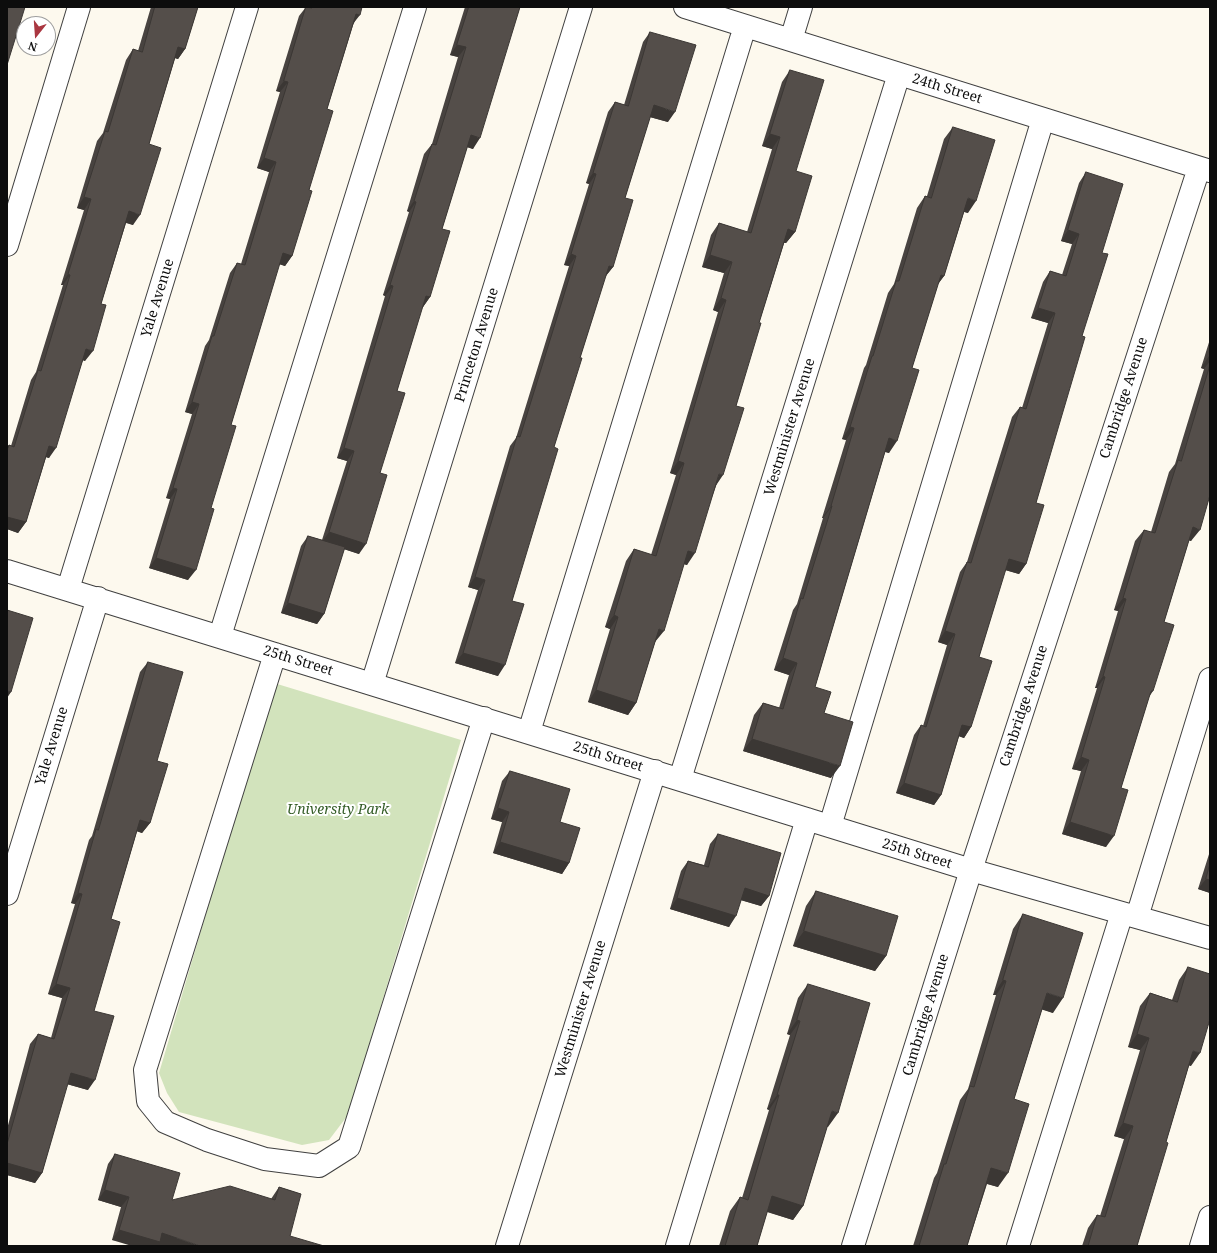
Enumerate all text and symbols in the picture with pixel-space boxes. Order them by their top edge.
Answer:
north arrow [16,16,56,56]
text: N [26,39,39,55]
street label: 24th Street [910,70,984,108]
street label: Yale Avenue [138,257,178,339]
street label: Princeton Avenue [452,286,502,404]
street label: Cambridge Avenue [1096,335,1152,461]
street label: Westminister Avenue [761,356,819,498]
street label: 25th Street [261,642,335,680]
street label: Cambridge Avenue [996,643,1052,769]
street label: Yale Avenue [32,705,72,787]
street label: 25th Street [571,738,645,776]
park label: University Park [287,802,389,818]
street label: 25th Street [880,835,954,873]
street label: Westminister Avenue [552,938,610,1080]
street label: Cambridge Avenue [899,952,953,1078]

